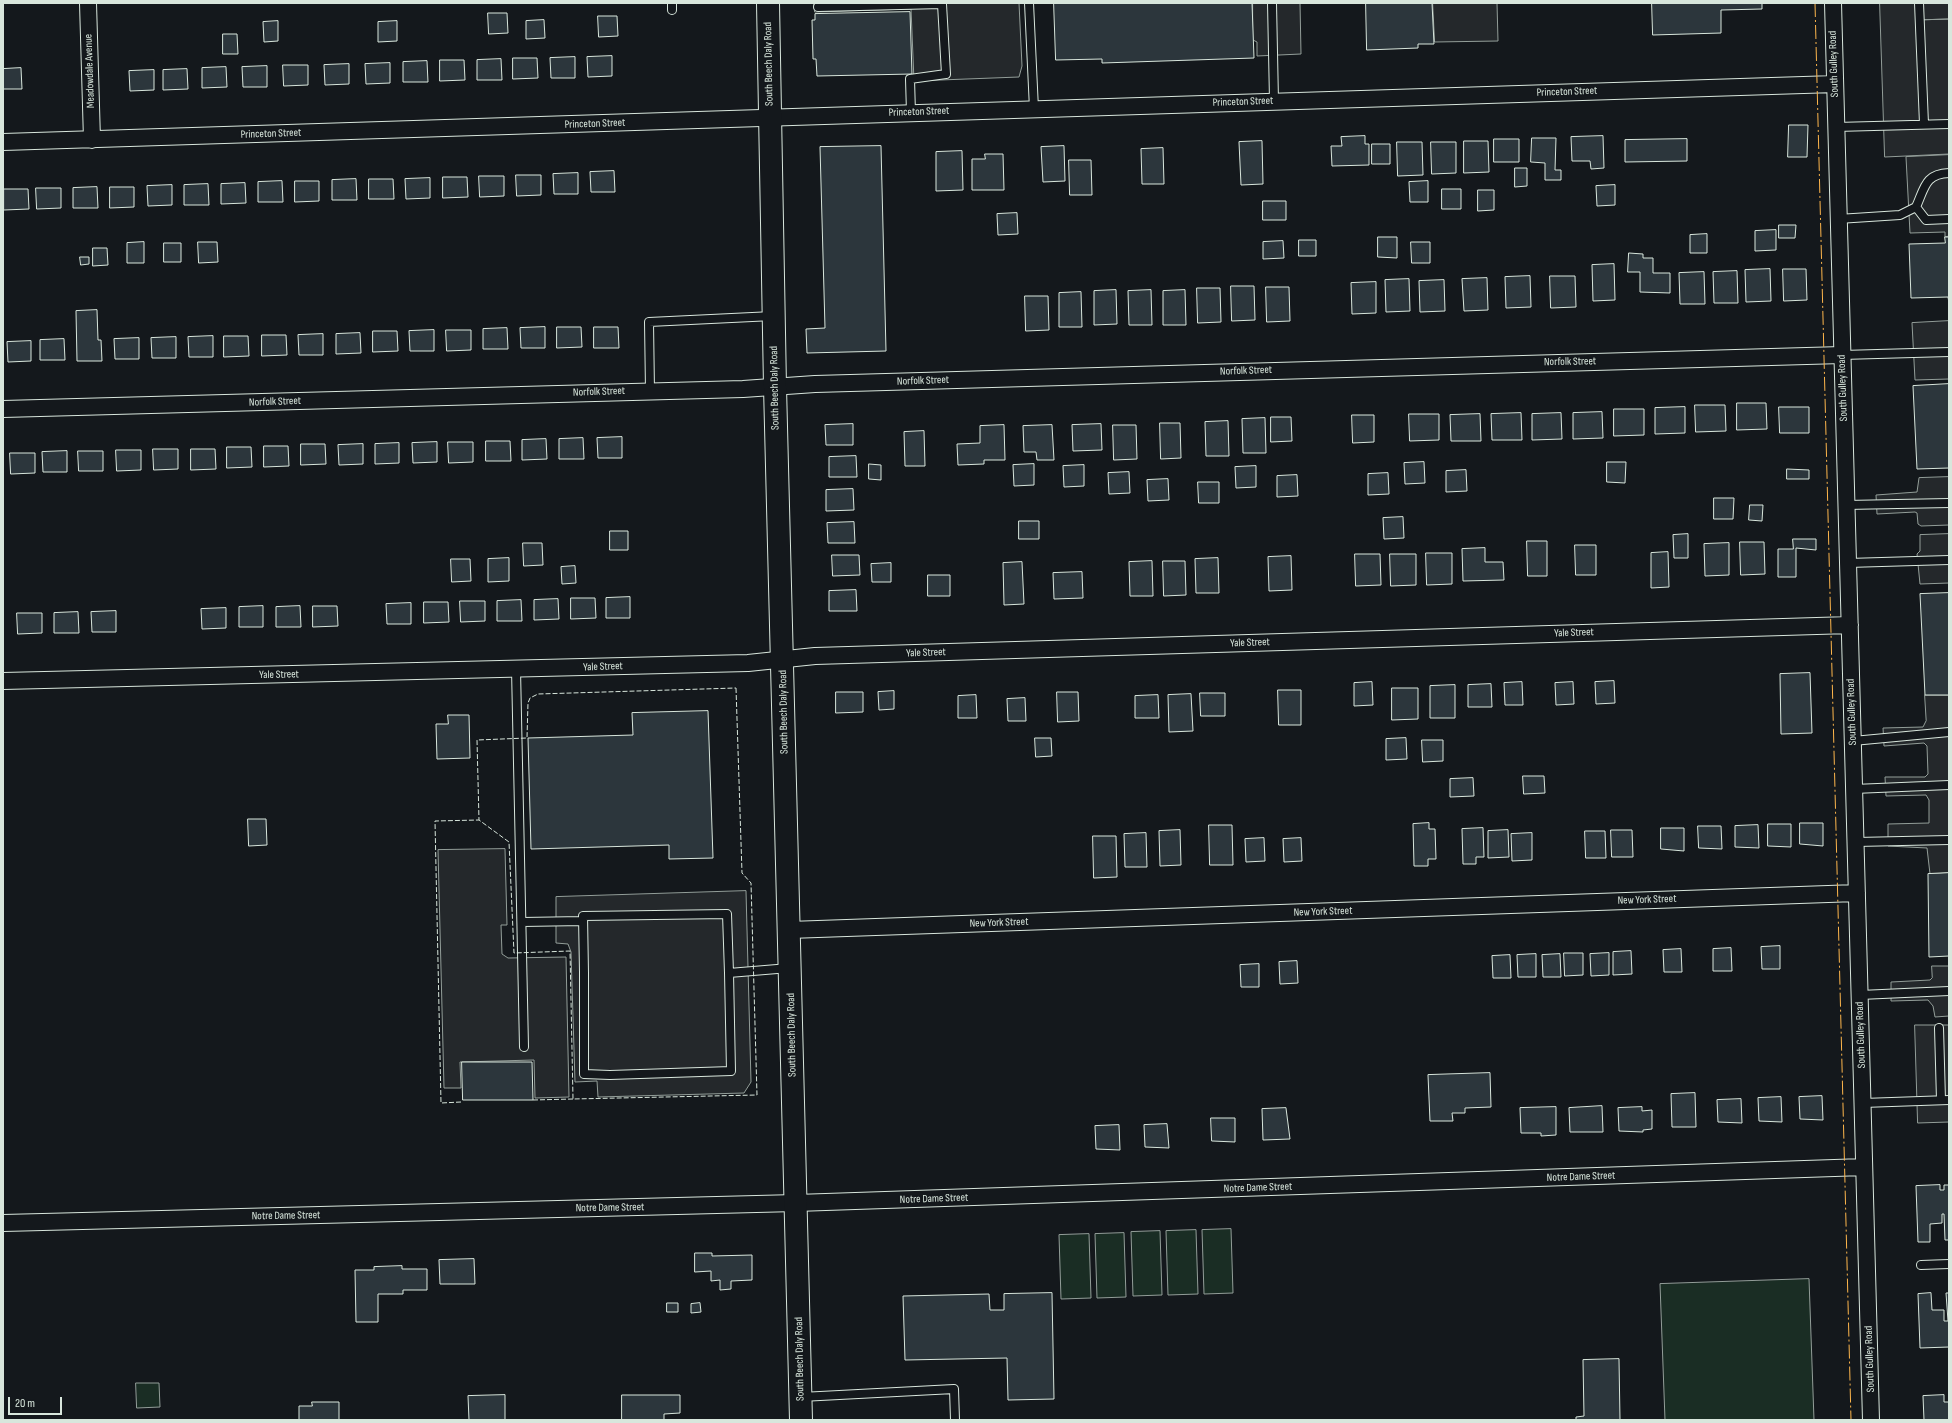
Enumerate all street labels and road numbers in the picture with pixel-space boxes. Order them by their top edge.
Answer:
street label: South Beech Daly Road [762,22,776,106]
street label: South Gulley Road [1826,31,1842,97]
street label: Meadowdale Avenue [82,34,98,108]
street label: Princeton Street [1536,84,1598,100]
street label: Princeton Street [1212,94,1274,110]
street label: Princeton Street [888,104,950,120]
street label: Princeton Street [564,116,626,132]
street label: Princeton Street [240,126,302,142]
street label: South Beech Daly Road [768,346,782,430]
street label: Norfolk Street [1544,355,1596,369]
street label: South Gulley Road [1835,355,1851,421]
street label: Norfolk Street [1220,363,1272,379]
street label: Norfolk Street [897,373,949,389]
street label: Norfolk Street [573,384,625,400]
street label: Norfolk Street [249,394,301,410]
street label: Yale Street [1554,626,1594,640]
street label: Yale Street [1230,636,1270,650]
street label: Yale Street [906,646,946,660]
street label: Yale Street [583,660,623,674]
street label: Yale Street [259,668,299,682]
street label: South Beech Daly Road [777,670,791,754]
street label: South Gulley Road [1844,679,1860,745]
street label: New York Street [1617,892,1677,908]
street label: New York Street [1293,904,1353,920]
street label: New York Street [969,915,1029,931]
street label: South Beech Daly Road [785,993,799,1077]
street label: South Gulley Road [1853,1002,1869,1068]
street label: Notre Dame Street [1546,1169,1616,1185]
street label: Notre Dame Street [1223,1180,1293,1196]
street label: Notre Dame Street [899,1191,969,1207]
street label: Notre Dame Street [576,1201,644,1215]
street label: Notre Dame Street [252,1209,320,1223]
street label: South Beech Daly Road [793,1317,807,1401]
street label: South Gulley Road [1862,1326,1878,1392]

